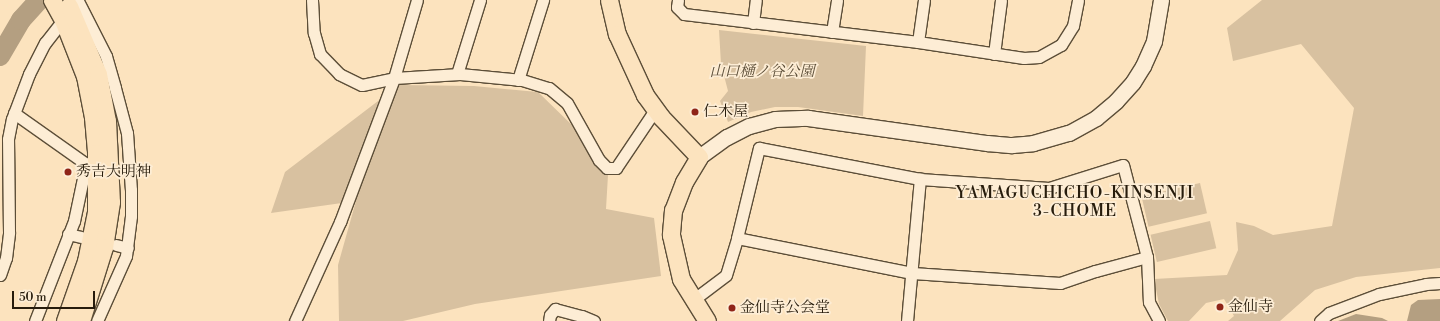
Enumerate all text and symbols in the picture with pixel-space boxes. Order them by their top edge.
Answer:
park label: 山口樋ノ谷公園 [710,63,814,81]
place label: 仁木屋 [703,103,748,121]
marker: 仁木屋 [690,107,700,117]
place label: 秀吉大明神 [76,163,151,181]
marker: 秀吉大明神 [63,167,73,177]
district label: YAMAGUCHICHO-KINSENJI 3-CHOME [956,183,1194,221]
scale bar [14,283,97,309]
text: 50 m [19,290,47,305]
place label: 金仙寺 [1228,298,1273,316]
place label: 金仙寺公会堂 [740,299,830,317]
marker: 金仙寺 [1215,302,1225,312]
marker: 金仙寺公会堂 [727,303,737,313]

